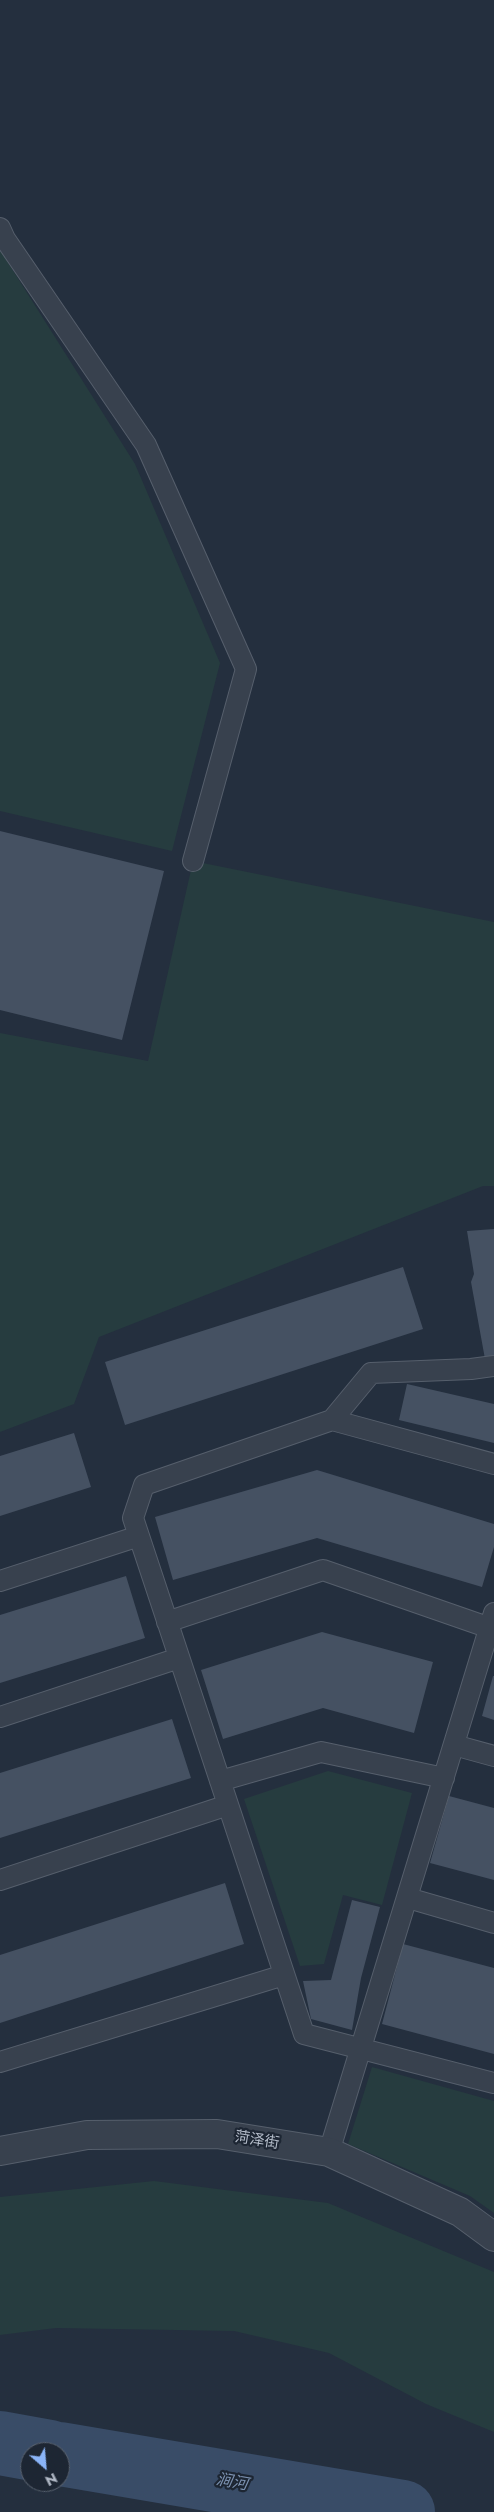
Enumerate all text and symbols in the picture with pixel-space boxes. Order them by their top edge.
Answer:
street label: 菏泽街 [233,2129,281,2153]
north arrow [20,2442,70,2492]
text: N [42,2468,61,2491]
water label: 涧河 [215,2471,249,2495]

